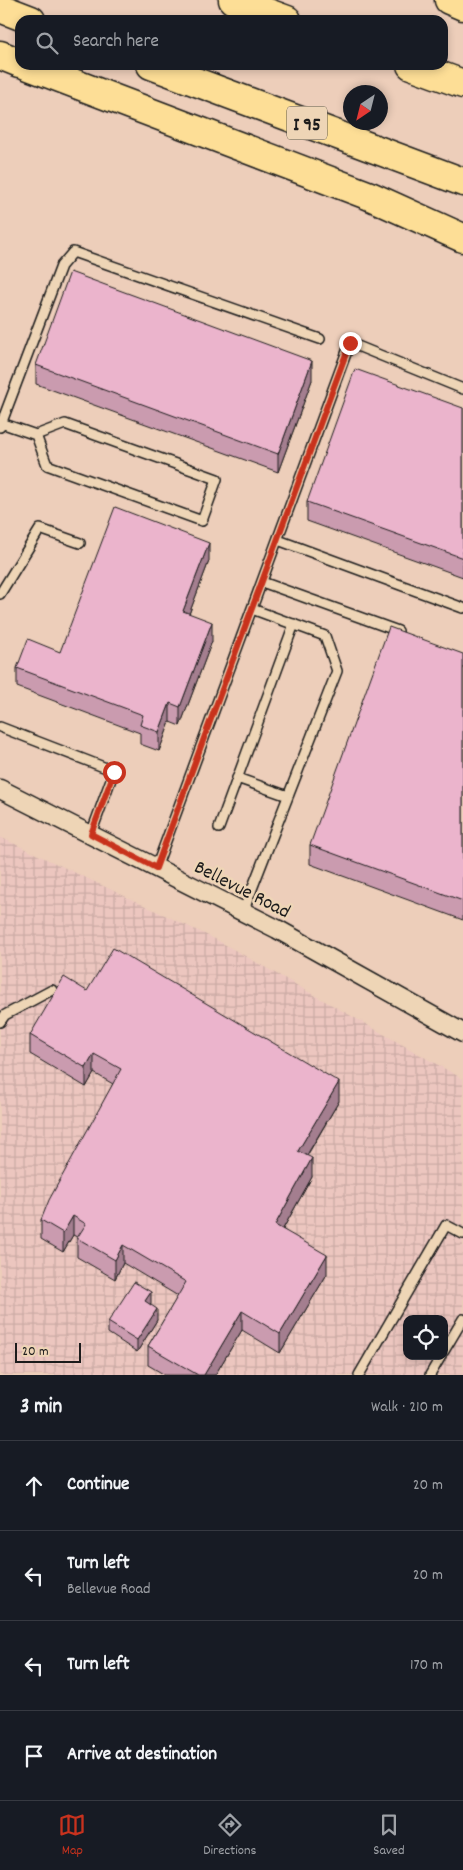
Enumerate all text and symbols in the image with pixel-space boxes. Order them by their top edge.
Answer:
search box [15,15,448,70]
icon: search [33,29,61,57]
text: Search here [73,29,159,56]
north arrow [343,85,388,130]
road number: I 95 [287,106,327,140]
route end [339,332,362,355]
route start [103,761,126,784]
street label: Bellevue Road [189,855,294,927]
map controls [403,1315,448,1360]
button: locate [403,1315,448,1360]
scale bar [15,1340,81,1363]
text: 20 m [22,1342,49,1362]
text: 3 min [20,1393,62,1423]
text: Walk · 210 m [371,1396,443,1419]
icon: ahead [20,1472,48,1500]
text: Continue [67,1472,129,1499]
text: 20 m [413,1474,443,1497]
text: Turn left [67,1551,130,1578]
icon: left [20,1562,48,1590]
text: 20 m [413,1564,443,1587]
text: Bellevue Road [67,1578,150,1601]
icon: left [20,1652,48,1680]
text: Turn left [67,1652,130,1679]
text: 170 m [410,1654,443,1677]
icon: arrive [20,1742,48,1770]
text: Arrive at destination [67,1742,217,1769]
tab: Map [58,1811,86,1861]
tab: Directions [203,1811,256,1861]
tab: Saved [373,1811,405,1861]

